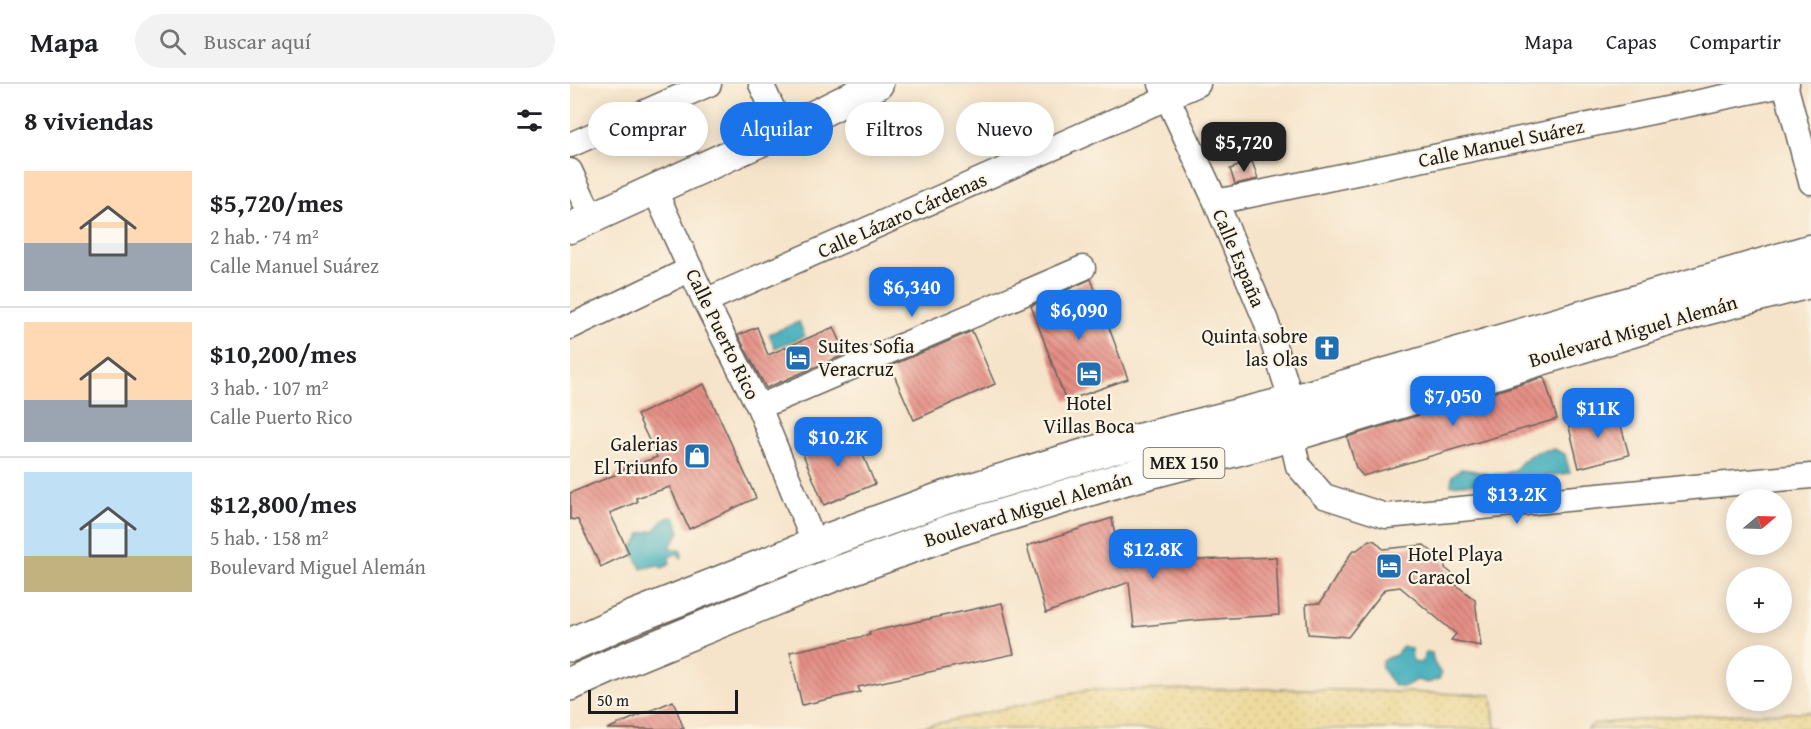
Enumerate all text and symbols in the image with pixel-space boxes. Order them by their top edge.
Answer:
search box [135,14,555,68]
text: Mapa [30,21,99,62]
icon: search [156,25,189,58]
text: Buscar aquí [204,25,311,57]
text: Mapa [1524,26,1573,57]
text: Capas [1606,26,1657,57]
text: Compartir [1690,26,1781,57]
text: 8 viviendas [24,101,154,140]
chip: Comprar [588,102,708,156]
chip: Alquilar [720,102,833,156]
chip: Filtros [845,102,944,156]
chip: Nuevo [956,102,1054,156]
icon: filters [513,104,546,137]
street label: Calle Manuel Suárez [1415,111,1587,174]
pin: $5,720 [1195,122,1293,173]
text: $5,720 [1215,127,1273,156]
street label: Calle Lázaro Cárdenas [813,164,991,265]
text: $5,720/mes [210,183,343,222]
icon: home [72,195,144,267]
street label: Calle España [1206,204,1273,312]
text: 2 hab. · 74 m² [210,222,319,251]
text: Calle Manuel Suárez [210,251,379,280]
street label: Calle Puerto Rico [679,263,768,404]
pin: $6,340 [863,267,961,318]
text: $6,340 [883,272,941,301]
street label: Boulevard Miguel Alemán [1525,287,1741,374]
pin: $6,090 [1030,290,1128,341]
text: $6,090 [1050,295,1108,324]
place label: Quinta sobre las Olas [1201,321,1308,373]
place label: Suites Sofia Veracruz [818,331,915,383]
church icon: Quinta sobre las Olas [1312,333,1342,363]
text: $10,200/mes [210,334,357,373]
hotel icon: Suites Sofia Veracruz [783,343,813,373]
icon: home [72,346,144,418]
hotel icon: Hotel Villas Boca [1074,359,1104,389]
text: 3 hab. · 107 m² [210,373,328,402]
pin: $7,050 [1404,376,1502,427]
text: $7,050 [1424,381,1482,410]
place label: Hotel Villas Boca [1043,388,1135,440]
pin: $11K [1562,388,1634,439]
text: $11K [1576,393,1620,422]
text: Calle Puerto Rico [210,402,352,431]
pin: $10.2K [789,417,887,468]
text: $10.2K [808,422,868,451]
place label: Galerias El Triunfo [594,429,678,481]
shop icon: Galerias El Triunfo [682,441,712,471]
road number: MEX 150 [1144,448,1224,478]
street label: Boulevard Miguel Alemán [920,463,1135,554]
pin: $13.2K [1468,474,1566,525]
text: $13.2K [1487,479,1547,508]
text: $12,800/mes [210,484,357,523]
north arrow [1726,489,1792,555]
map controls [1726,489,1792,711]
icon: home [72,496,144,568]
text: 5 hab. · 158 m² [210,523,328,552]
pin: $12.8K [1104,529,1202,580]
text: $12.8K [1123,534,1183,563]
place label: Hotel Playa Caracol [1408,539,1503,591]
hotel icon: Hotel Playa Caracol [1374,551,1404,581]
text: Boulevard Miguel Alemán [210,552,426,581]
button: + [1726,567,1792,633]
button: − [1726,645,1792,711]
scale bar [588,687,738,714]
text: 50 m [597,688,629,712]

